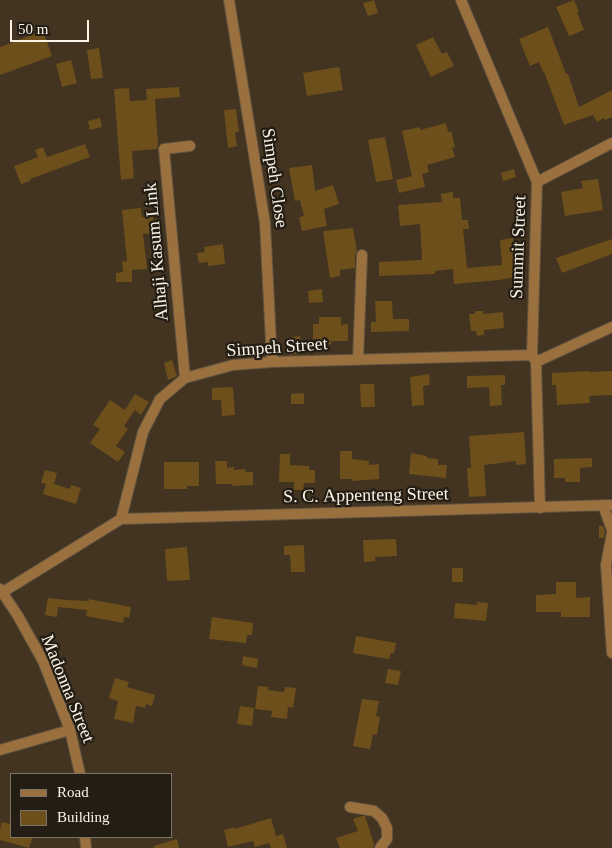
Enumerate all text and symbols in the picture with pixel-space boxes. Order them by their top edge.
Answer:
scale bar [12,10,91,42]
text: 50 m [18,21,48,37]
street label: Simpeh Close [256,127,292,229]
street label: Alhaji Kasum Link [140,182,174,322]
street label: Summit Street [506,195,532,299]
street label: Simpeh Street [226,334,328,362]
street label: S. C. Appenteng Street [283,484,449,508]
street label: Madonna Street [36,632,98,746]
legend [10,773,172,838]
text: Road [57,784,89,800]
text: Building [57,809,110,825]

